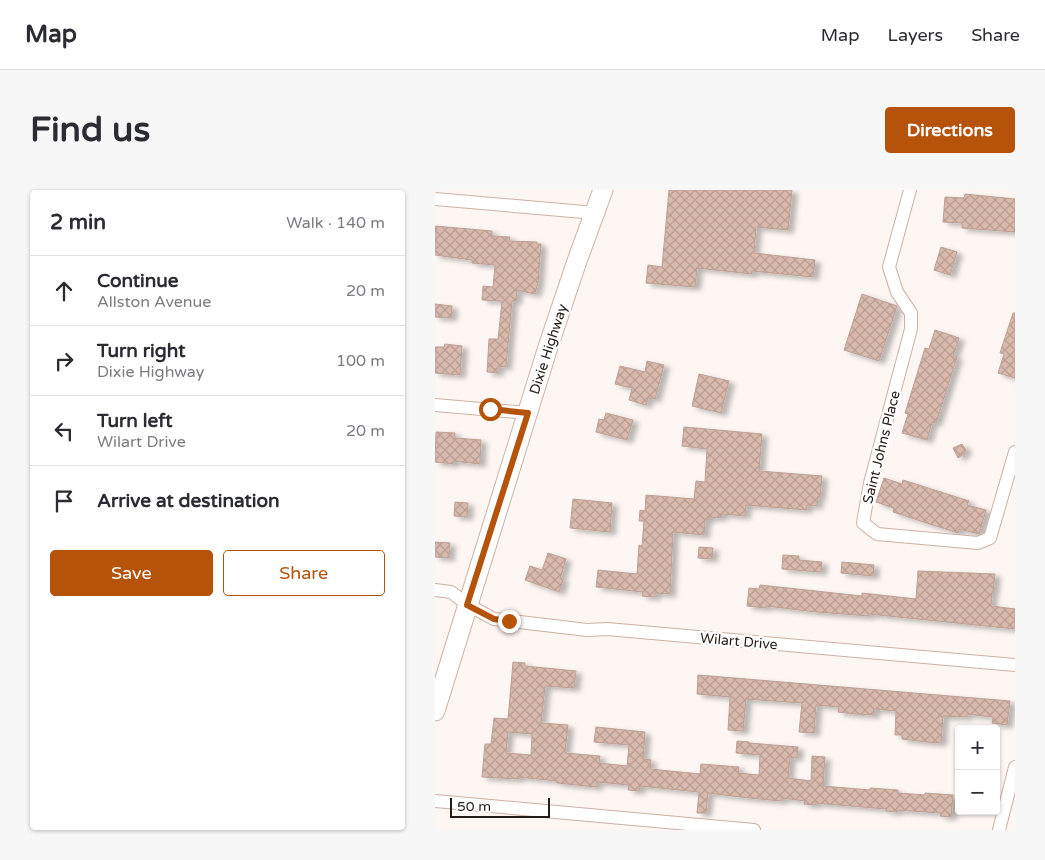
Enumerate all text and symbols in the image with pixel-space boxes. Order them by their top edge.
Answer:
text: Map [25,20,77,49]
text: Map [821,24,860,46]
text: Layers [888,24,943,46]
text: Share [971,24,1020,46]
button: Directions [885,107,1015,153]
text: Find us [30,109,150,151]
text: 2 min [50,210,106,235]
text: Walk · 140 m [286,213,385,233]
text: Continue [97,270,179,292]
icon: ahead [50,277,78,305]
text: 20 m [346,281,385,301]
text: Allston Avenue [97,292,211,312]
street label: Dixie Highway [526,301,571,396]
text: Turn right [97,340,185,362]
icon: right [50,347,78,375]
text: 100 m [336,351,385,371]
text: Dixie Highway [97,362,204,382]
street label: Saint Johns Place [859,389,904,505]
route start [479,398,502,421]
text: Turn left [97,410,173,432]
icon: left [50,417,78,445]
text: 20 m [346,421,385,441]
text: Wilart Drive [97,432,186,452]
icon: arrive [50,487,78,515]
text: Arrive at destination [97,490,280,512]
button: Save [50,550,213,596]
button: Share [223,550,385,596]
route end [498,610,521,633]
street label: Wilart Drive [700,630,778,653]
map controls [955,725,1000,815]
button: + [955,725,1000,770]
button: − [955,770,1000,815]
scale bar [450,795,550,818]
text: 50 m [457,798,491,815]

